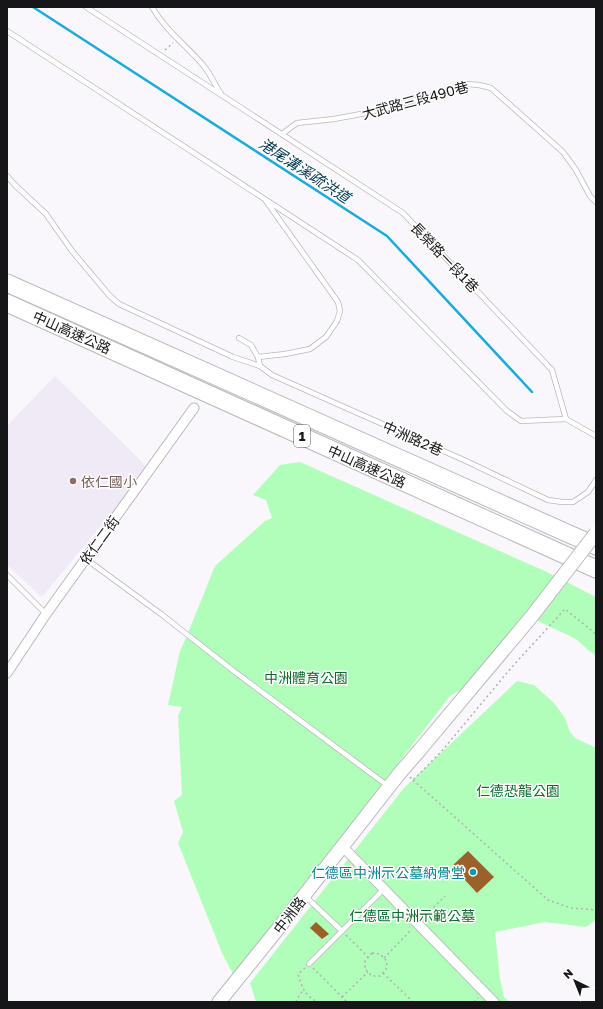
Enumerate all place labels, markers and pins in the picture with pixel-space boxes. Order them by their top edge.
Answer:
place label: 依仁國小 [81,473,137,490]
marker: 依仁國小 [68,476,78,486]
place label: 仁德區中洲示公墓納骨堂 [311,864,465,881]
marker: 仁德區中洲示公墓納骨堂 [468,867,478,877]

